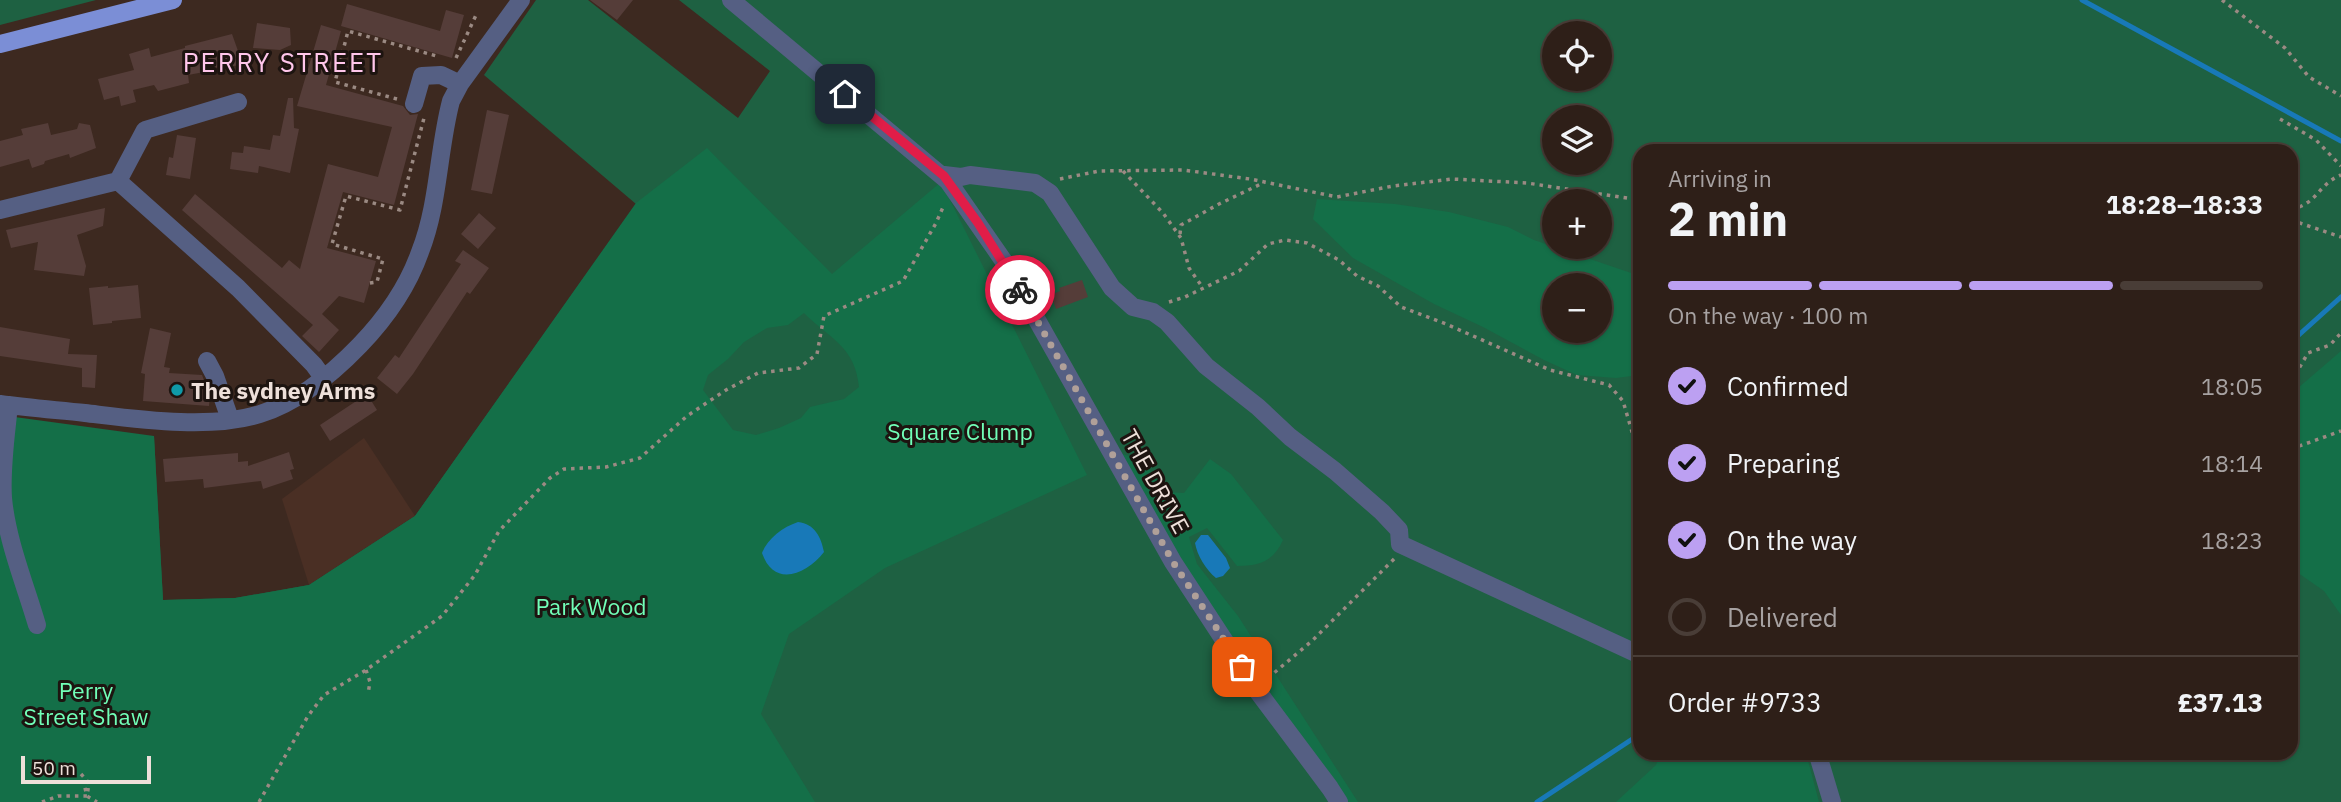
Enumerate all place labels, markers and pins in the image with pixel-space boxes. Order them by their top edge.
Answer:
pin [815,64,875,124]
place label: The sydney Arms [191,375,375,405]
marker: The sydney Arms [169,382,185,398]
pin [1212,637,1272,697]

